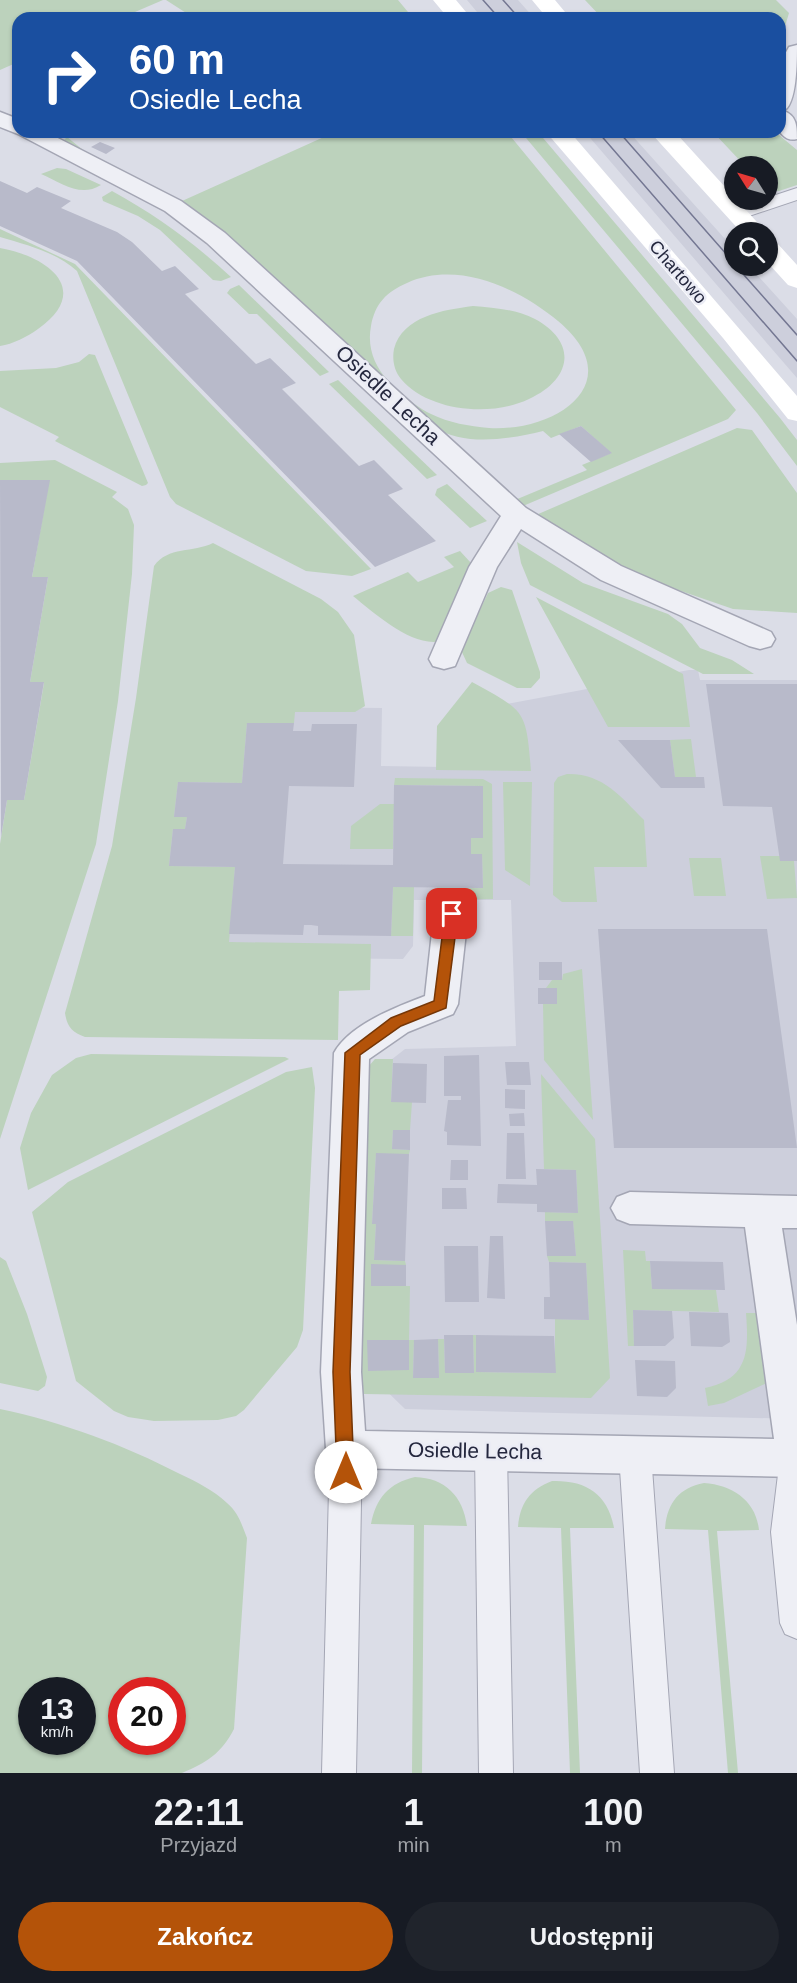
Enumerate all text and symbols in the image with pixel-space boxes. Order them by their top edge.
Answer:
icon: right [30,36,108,114]
text: 60 m [129,36,225,83]
text: Osiedle Lecha [129,85,302,115]
north arrow [724,156,778,210]
map controls [724,156,778,276]
button: search [724,222,778,276]
street label: Chartowo [645,236,711,308]
street label: Osiedle Lecha [331,340,446,449]
pin [426,888,477,939]
icon: arrive [435,897,468,930]
street label: Osiedle Lecha [408,1438,543,1463]
position arrow [314,1440,378,1504]
speed limit sign: 20 [108,1677,186,1755]
text: 13 [40,1692,74,1725]
text: km/h [41,1723,73,1740]
text: 22:11 [154,1792,244,1833]
text: 1 [403,1792,424,1833]
text: 100 [583,1792,643,1833]
text: Przyjazd [160,1834,237,1856]
text: min [397,1834,430,1856]
text: m [605,1834,622,1856]
button: Zakończ [18,1902,393,1971]
button: Udostępnij [405,1902,779,1971]

